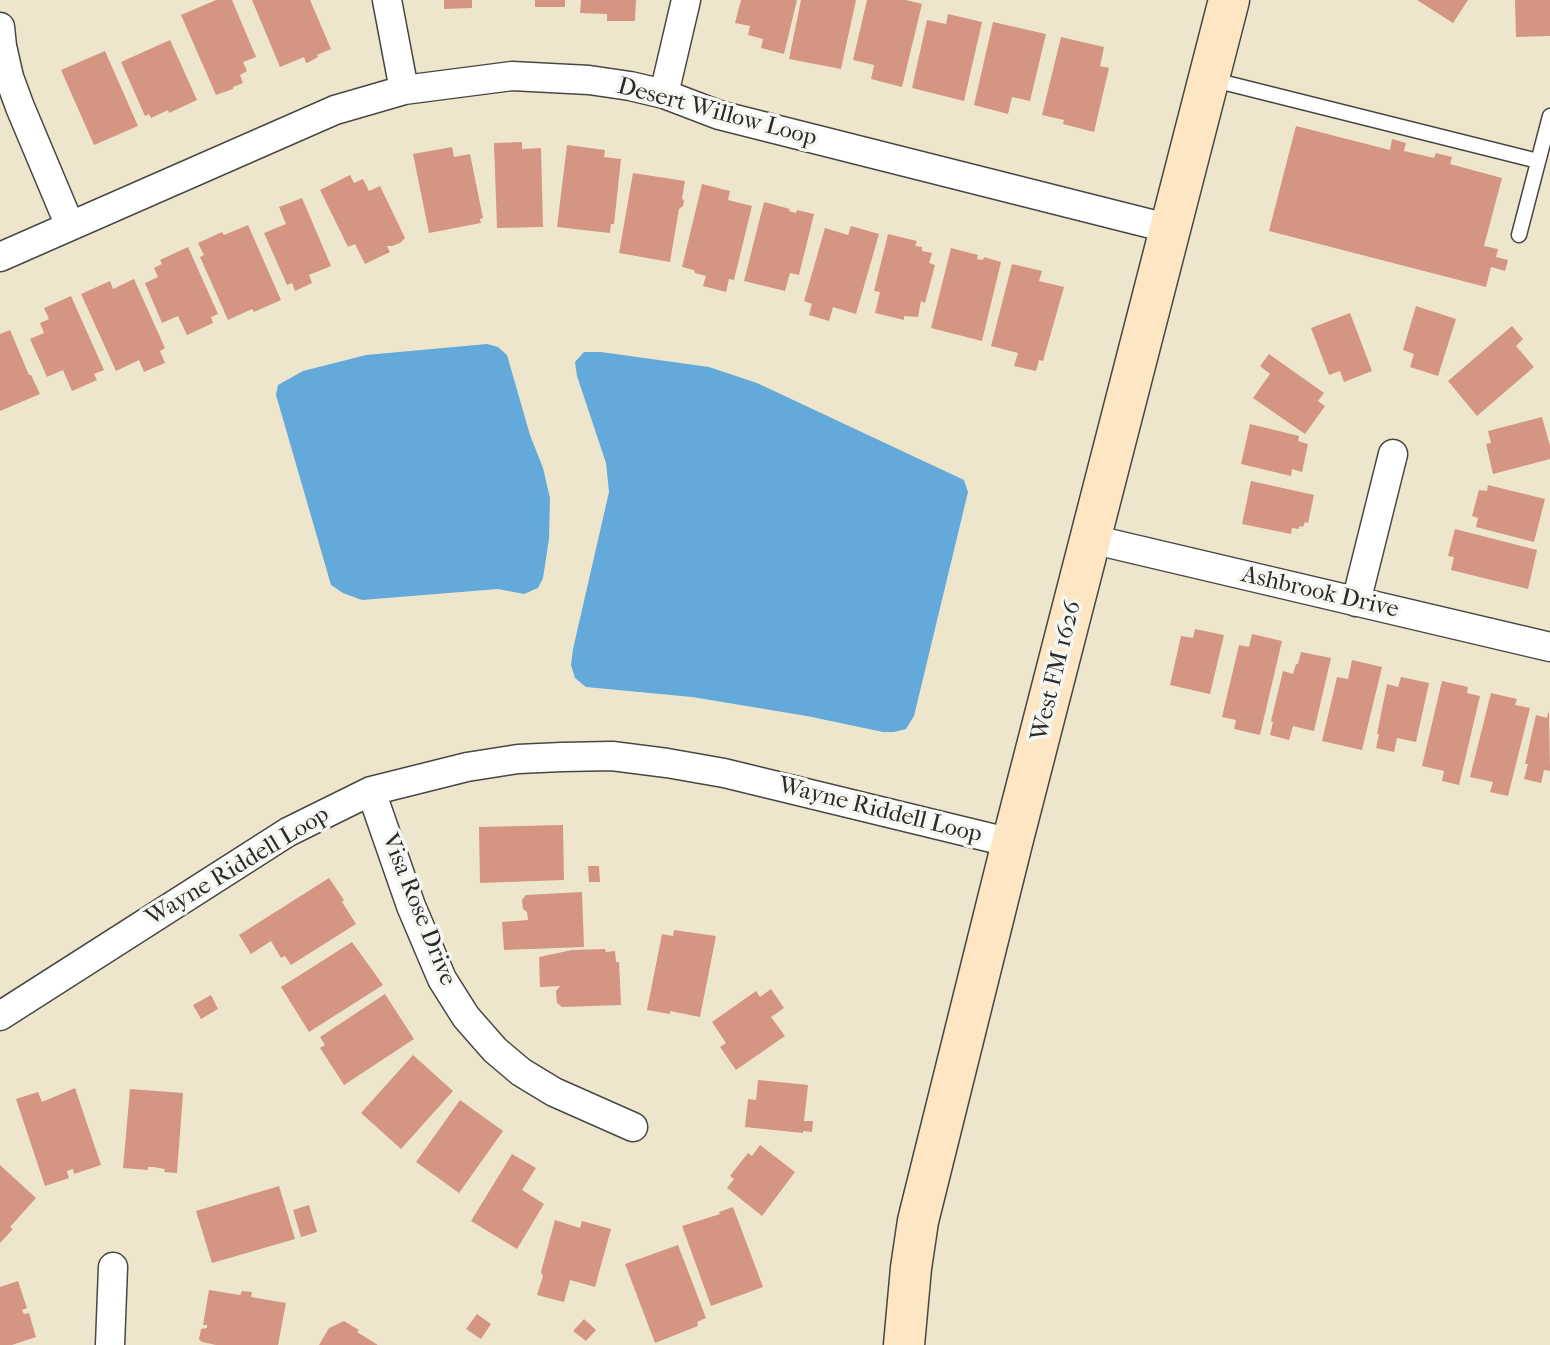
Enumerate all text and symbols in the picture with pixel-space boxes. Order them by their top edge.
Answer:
street label: Desert Willow Loop [614,73,820,153]
street label: Ashbrook Drive [1239,561,1401,625]
street label: West FM 1626 [1026,598,1088,744]
street label: Wayne Riddell Loop [775,772,985,850]
street label: Wayne Riddell Loop [141,801,335,933]
street label: Visa Rose Drive [374,830,462,990]

